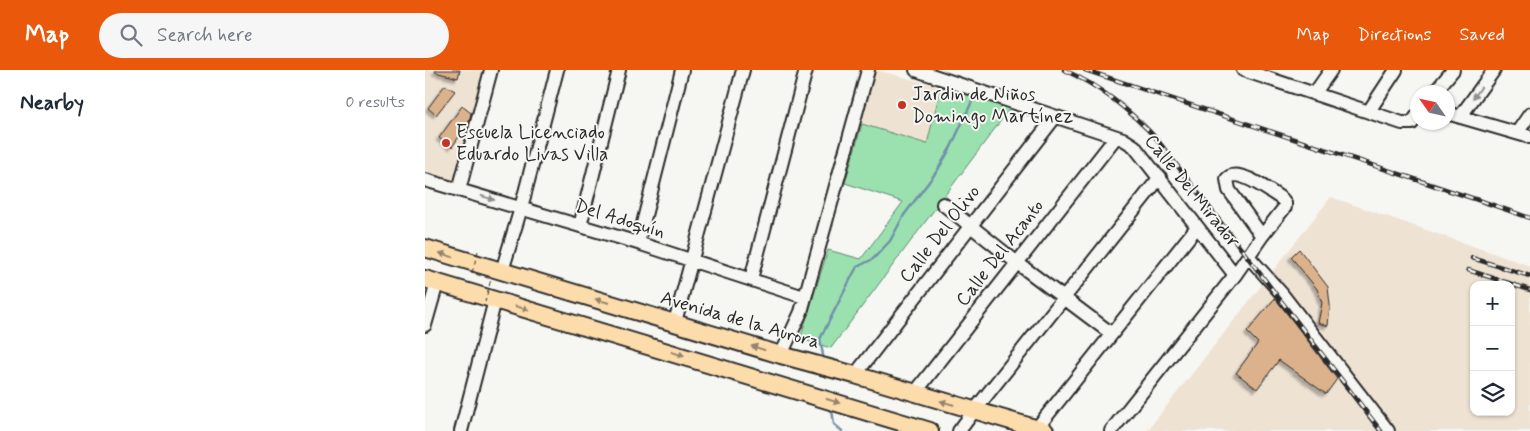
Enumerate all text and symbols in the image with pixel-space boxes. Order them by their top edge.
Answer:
search box [99,13,449,58]
text: Map [25,20,69,51]
icon: search [117,21,145,49]
text: Search here [157,23,253,48]
text: Map [1297,23,1330,47]
text: Directions [1358,23,1432,47]
text: Saved [1460,23,1505,47]
place label: Jardin de Niños Domingo Martínez [912,82,1073,130]
north arrow [1410,85,1455,130]
one-way arrow [1472,86,1482,100]
text: Nearby [20,89,84,117]
text: 0 results [345,92,405,113]
marker: Jardin de Niños Domingo Martínez [896,99,908,111]
place label: Escuela Licenciado Eduardo Livas Villa [456,120,608,167]
street label: Calle Del Mirador [1139,129,1246,253]
marker: Escuela Licenciado Eduardo Livas Villa [440,137,452,149]
street label: Calle Del Olivo [894,180,986,288]
street label: Del Adoquín [572,193,668,245]
street label: Calle Del Acanto [950,194,1050,312]
one-way arrow [481,195,496,203]
one-way arrow [439,250,454,258]
map controls [1470,281,1515,416]
button: + [1470,281,1515,326]
street label: Avenida de la Aurora [658,285,822,355]
one-way arrow [595,296,610,304]
one-way arrow [515,304,530,312]
button: − [1470,326,1515,371]
one-way arrow [750,343,765,351]
one-way arrow [671,350,686,358]
button: layers [1470,371,1515,416]
one-way arrow [826,398,841,406]
one-way arrow [940,399,955,407]

